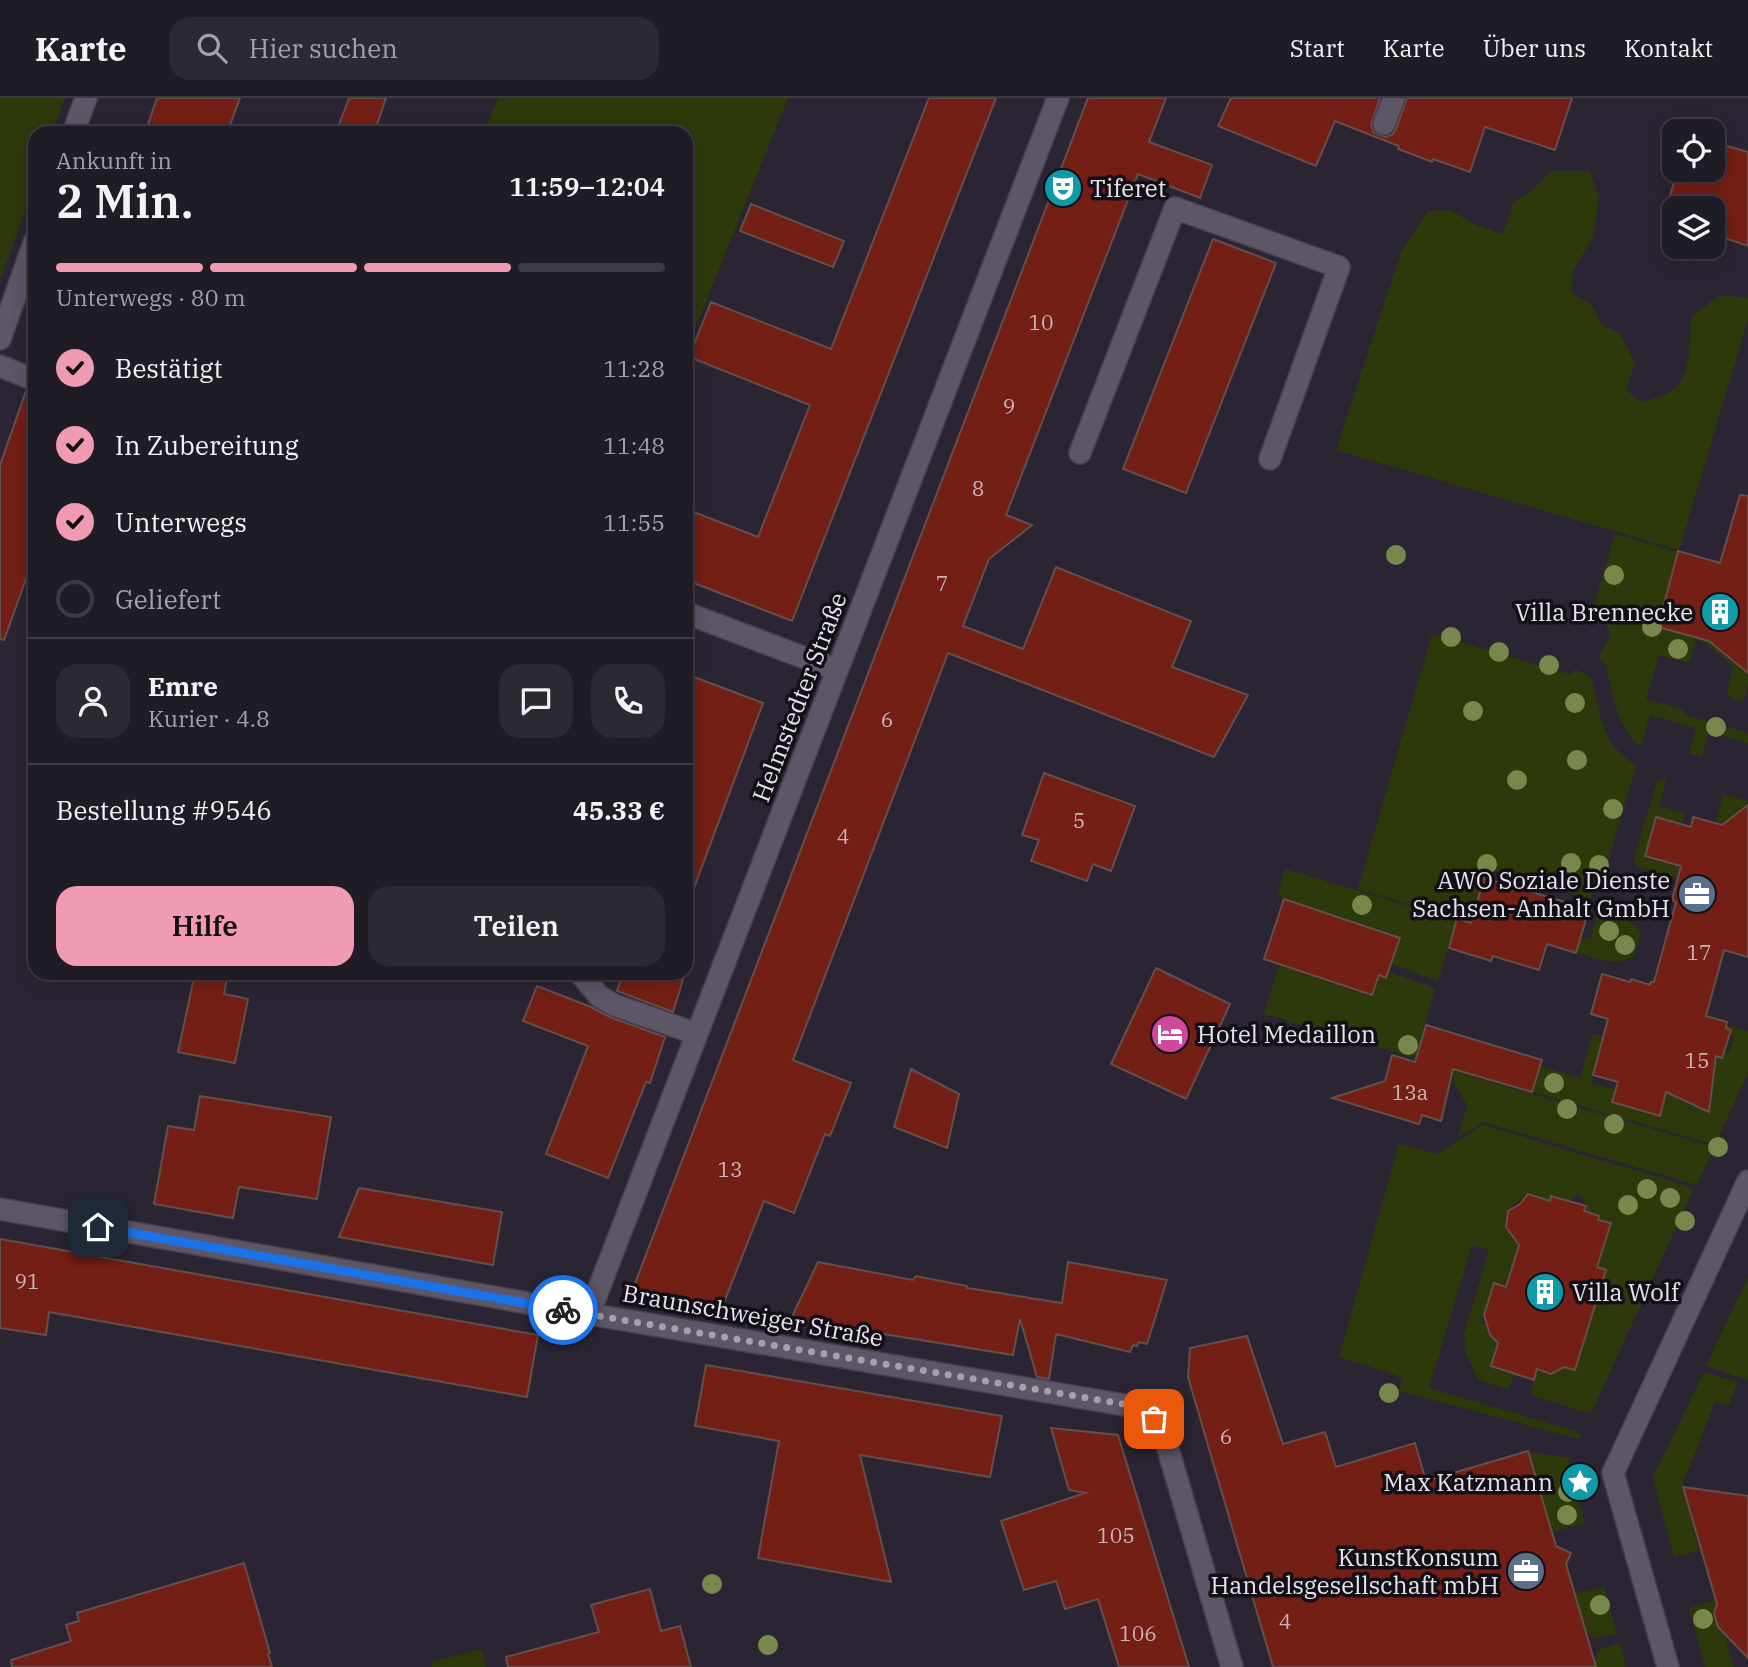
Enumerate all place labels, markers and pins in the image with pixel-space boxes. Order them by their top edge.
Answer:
theatre icon: Tiferet [1042,167,1084,209]
place label: Tiferet [1090,172,1166,204]
building icon: Villa Brennecke [1699,591,1741,633]
place label: Villa Brennecke [1515,596,1693,628]
place label: AWO Soziale Dienste Sachsen-Anhalt GmbH [1412,864,1670,924]
office icon: AWO Soziale Dienste Sachsen-Anhalt GmbH [1676,873,1718,915]
hotel icon: Hotel Medaillon [1149,1013,1191,1055]
place label: Hotel Medaillon [1197,1018,1376,1050]
pin [68,1197,128,1257]
building icon: Villa Wolf [1524,1271,1566,1313]
place label: Villa Wolf [1572,1276,1681,1308]
pin [1124,1389,1184,1449]
place icon: Max Katzmann [1559,1461,1601,1503]
place label: Max Katzmann [1383,1466,1553,1498]
place label: KunstKonsum Handelsgesellschaft mbH [1210,1541,1499,1601]
office icon: KunstKonsum Handelsgesellschaft mbH [1505,1550,1547,1592]

